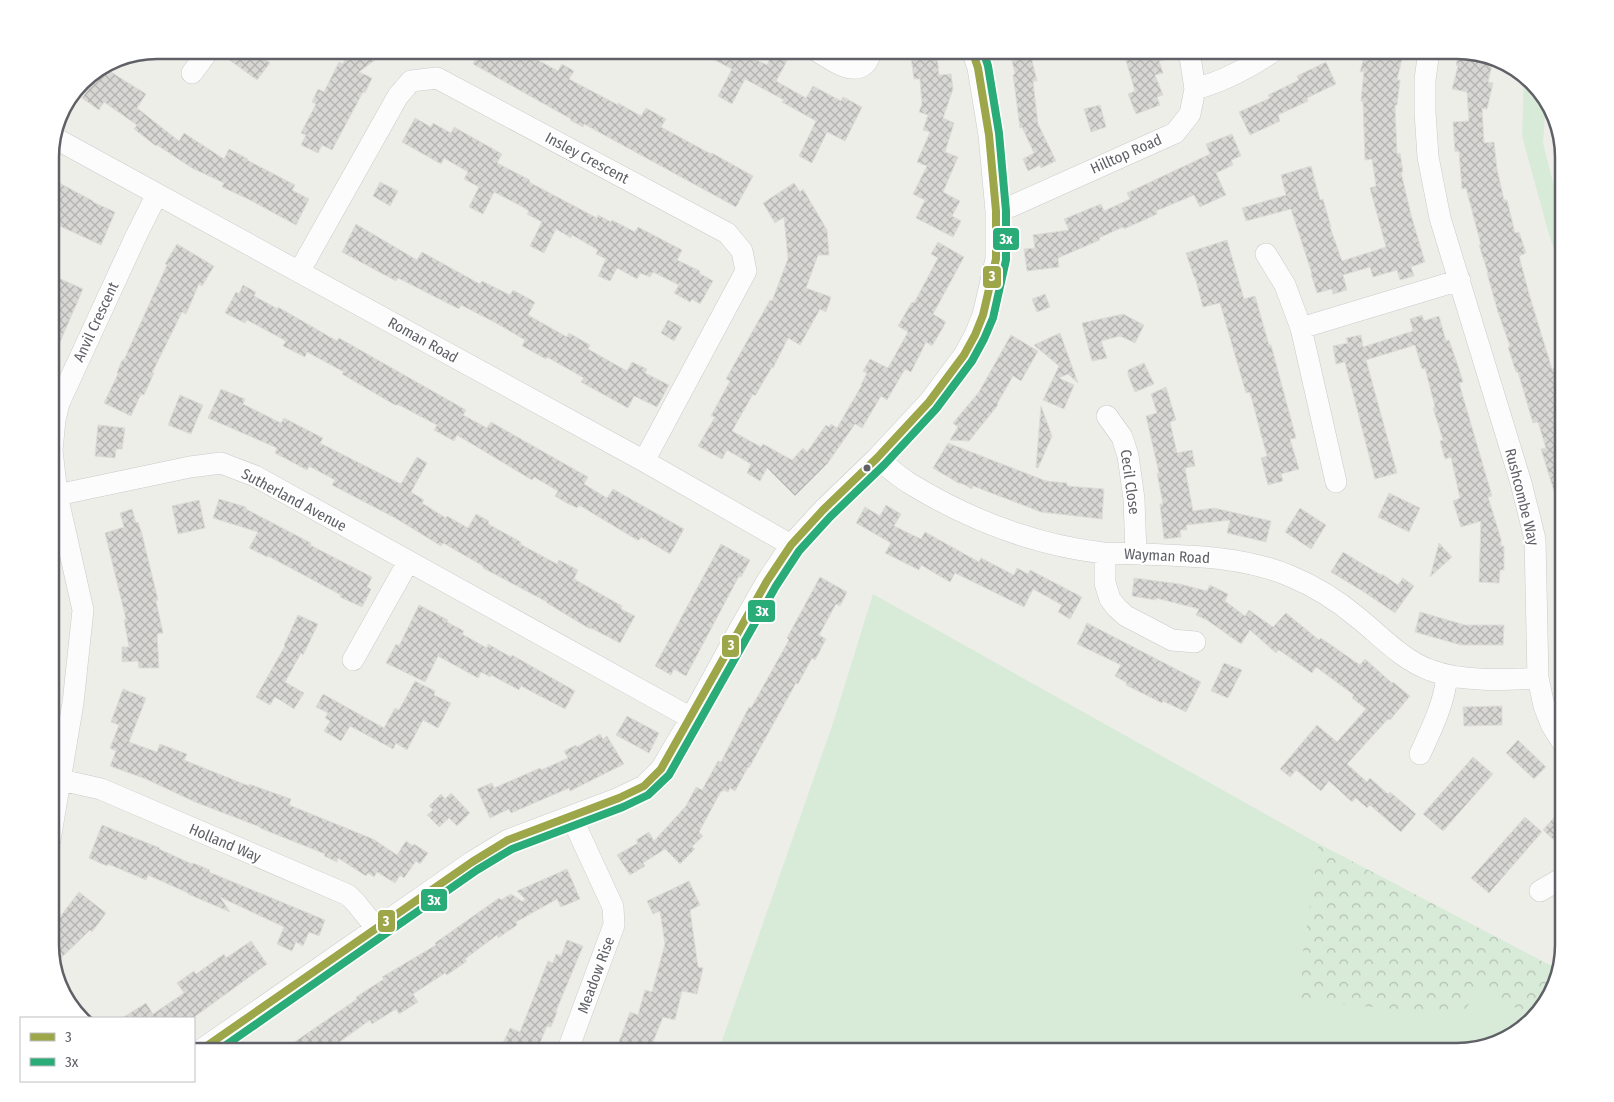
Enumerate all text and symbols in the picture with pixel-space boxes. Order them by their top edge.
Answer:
street label: Insley Crescent [542,128,632,188]
street label: Hilltop Road [1088,130,1164,178]
line badge: 3x [992,227,1020,251]
text: 3x [998,231,1013,248]
line badge: 3 [982,265,1002,289]
text: 3 [988,268,996,285]
street label: Anvil Crescent [70,279,122,365]
street label: Roman Road [385,313,461,367]
street label: Rushcombe Way [1501,447,1543,548]
street label: Cecil Close [1117,448,1143,516]
unlabelled marker [862,463,872,473]
street label: Sutherland Avenue [238,465,350,535]
street label: Wayman Road [1124,545,1210,567]
line badge: 3x [747,599,776,623]
text: 3x [754,603,769,620]
line badge: 3 [721,634,740,658]
text: 3 [727,637,735,654]
street label: Holland Way [186,820,264,866]
line badge: 3x [420,888,448,912]
text: 3x [426,892,441,909]
line badge: 3 [377,909,396,933]
text: 3 [382,913,390,930]
street label: Meadow Rise [574,934,618,1016]
legend [20,1017,195,1082]
text: 3 [65,1028,72,1046]
text: 3x [65,1053,79,1071]

